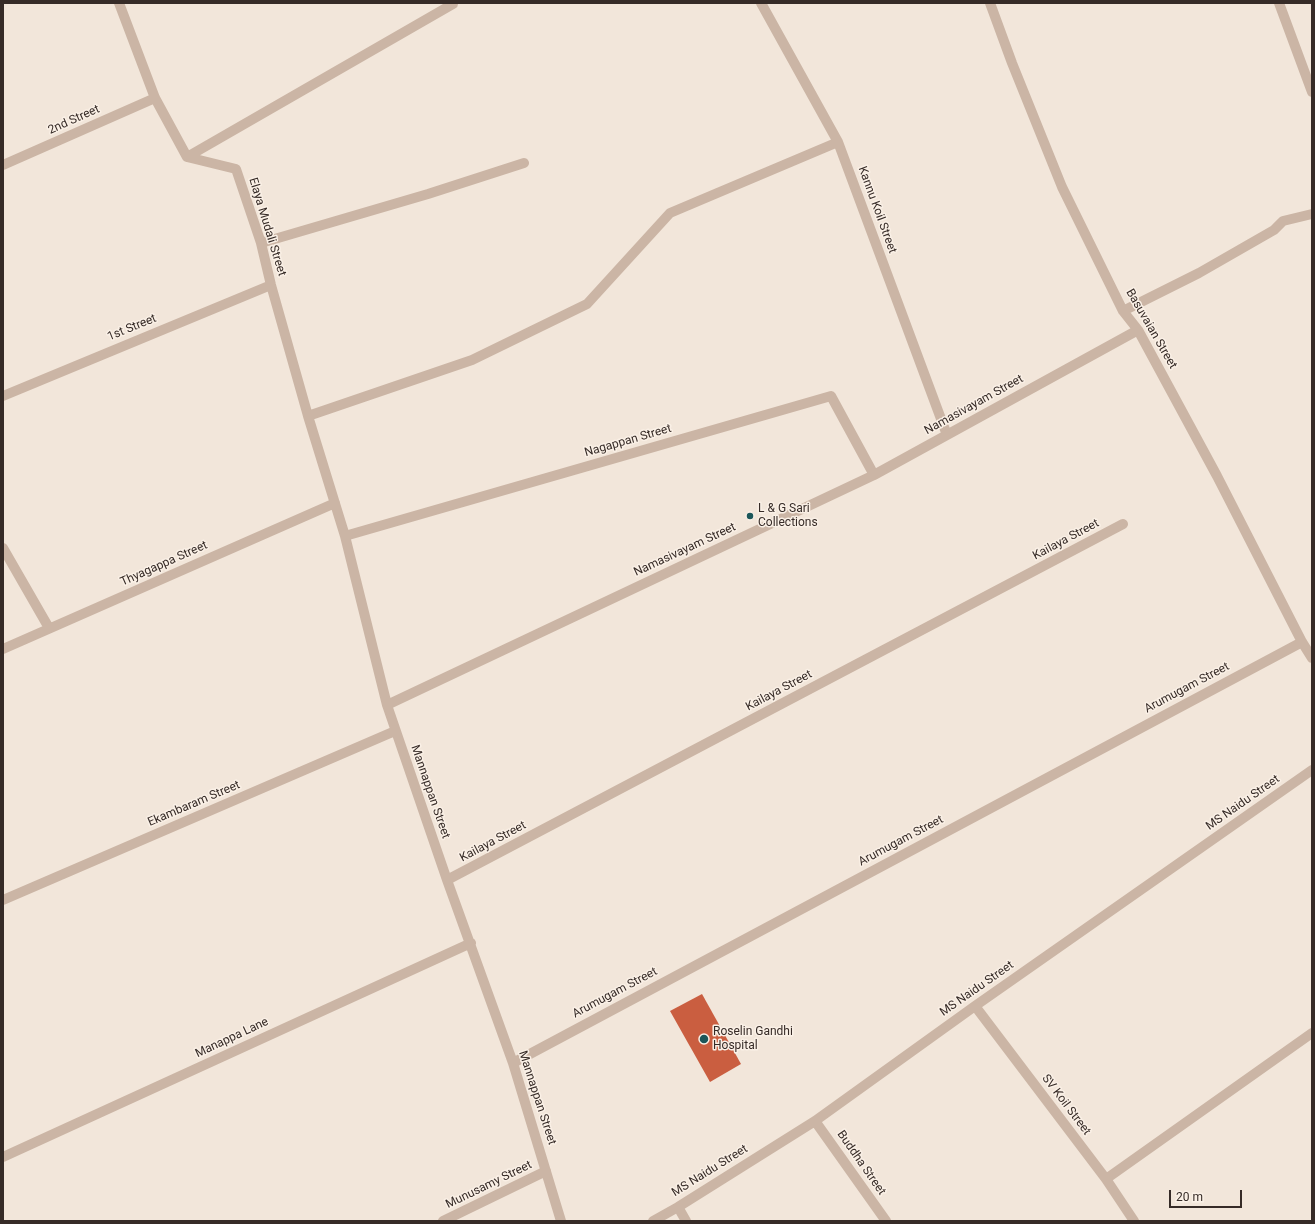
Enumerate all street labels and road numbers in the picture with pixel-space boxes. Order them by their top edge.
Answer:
street label: 2nd Street [46,102,102,138]
street label: Kannu Koil Street [855,165,899,255]
street label: Elaya Mudali Street [245,176,289,278]
street label: Basuvaian Street [1122,287,1180,371]
street label: 1st Street [105,312,159,344]
street label: Namasivayam Street [922,372,1026,438]
street label: Nagappan Street [583,422,673,460]
street label: Kailaya Street [1030,516,1102,564]
street label: Namasivayam Street [632,520,738,580]
street label: Thyagappa Street [118,538,210,590]
street label: Arumugam Street [1142,660,1232,716]
street label: Kailaya Street [743,667,815,715]
street label: Mannappan Street [407,743,453,841]
street label: MS Naidu Street [1203,772,1283,834]
street label: Ekambaram Street [146,778,242,830]
street label: Arumugam Street [856,813,946,869]
street label: Kailaya Street [457,818,529,866]
street label: MS Naidu Street [937,958,1017,1020]
street label: Arumugam Street [570,965,660,1021]
street label: Manappa Lane [193,1015,271,1061]
street label: Mannappan Street [515,1049,559,1147]
street label: SV Koil Street [1038,1072,1094,1138]
street label: Buddha Street [833,1128,889,1198]
street label: MS Naidu Street [669,1142,751,1200]
street label: Munusamy Street [444,1158,534,1212]

